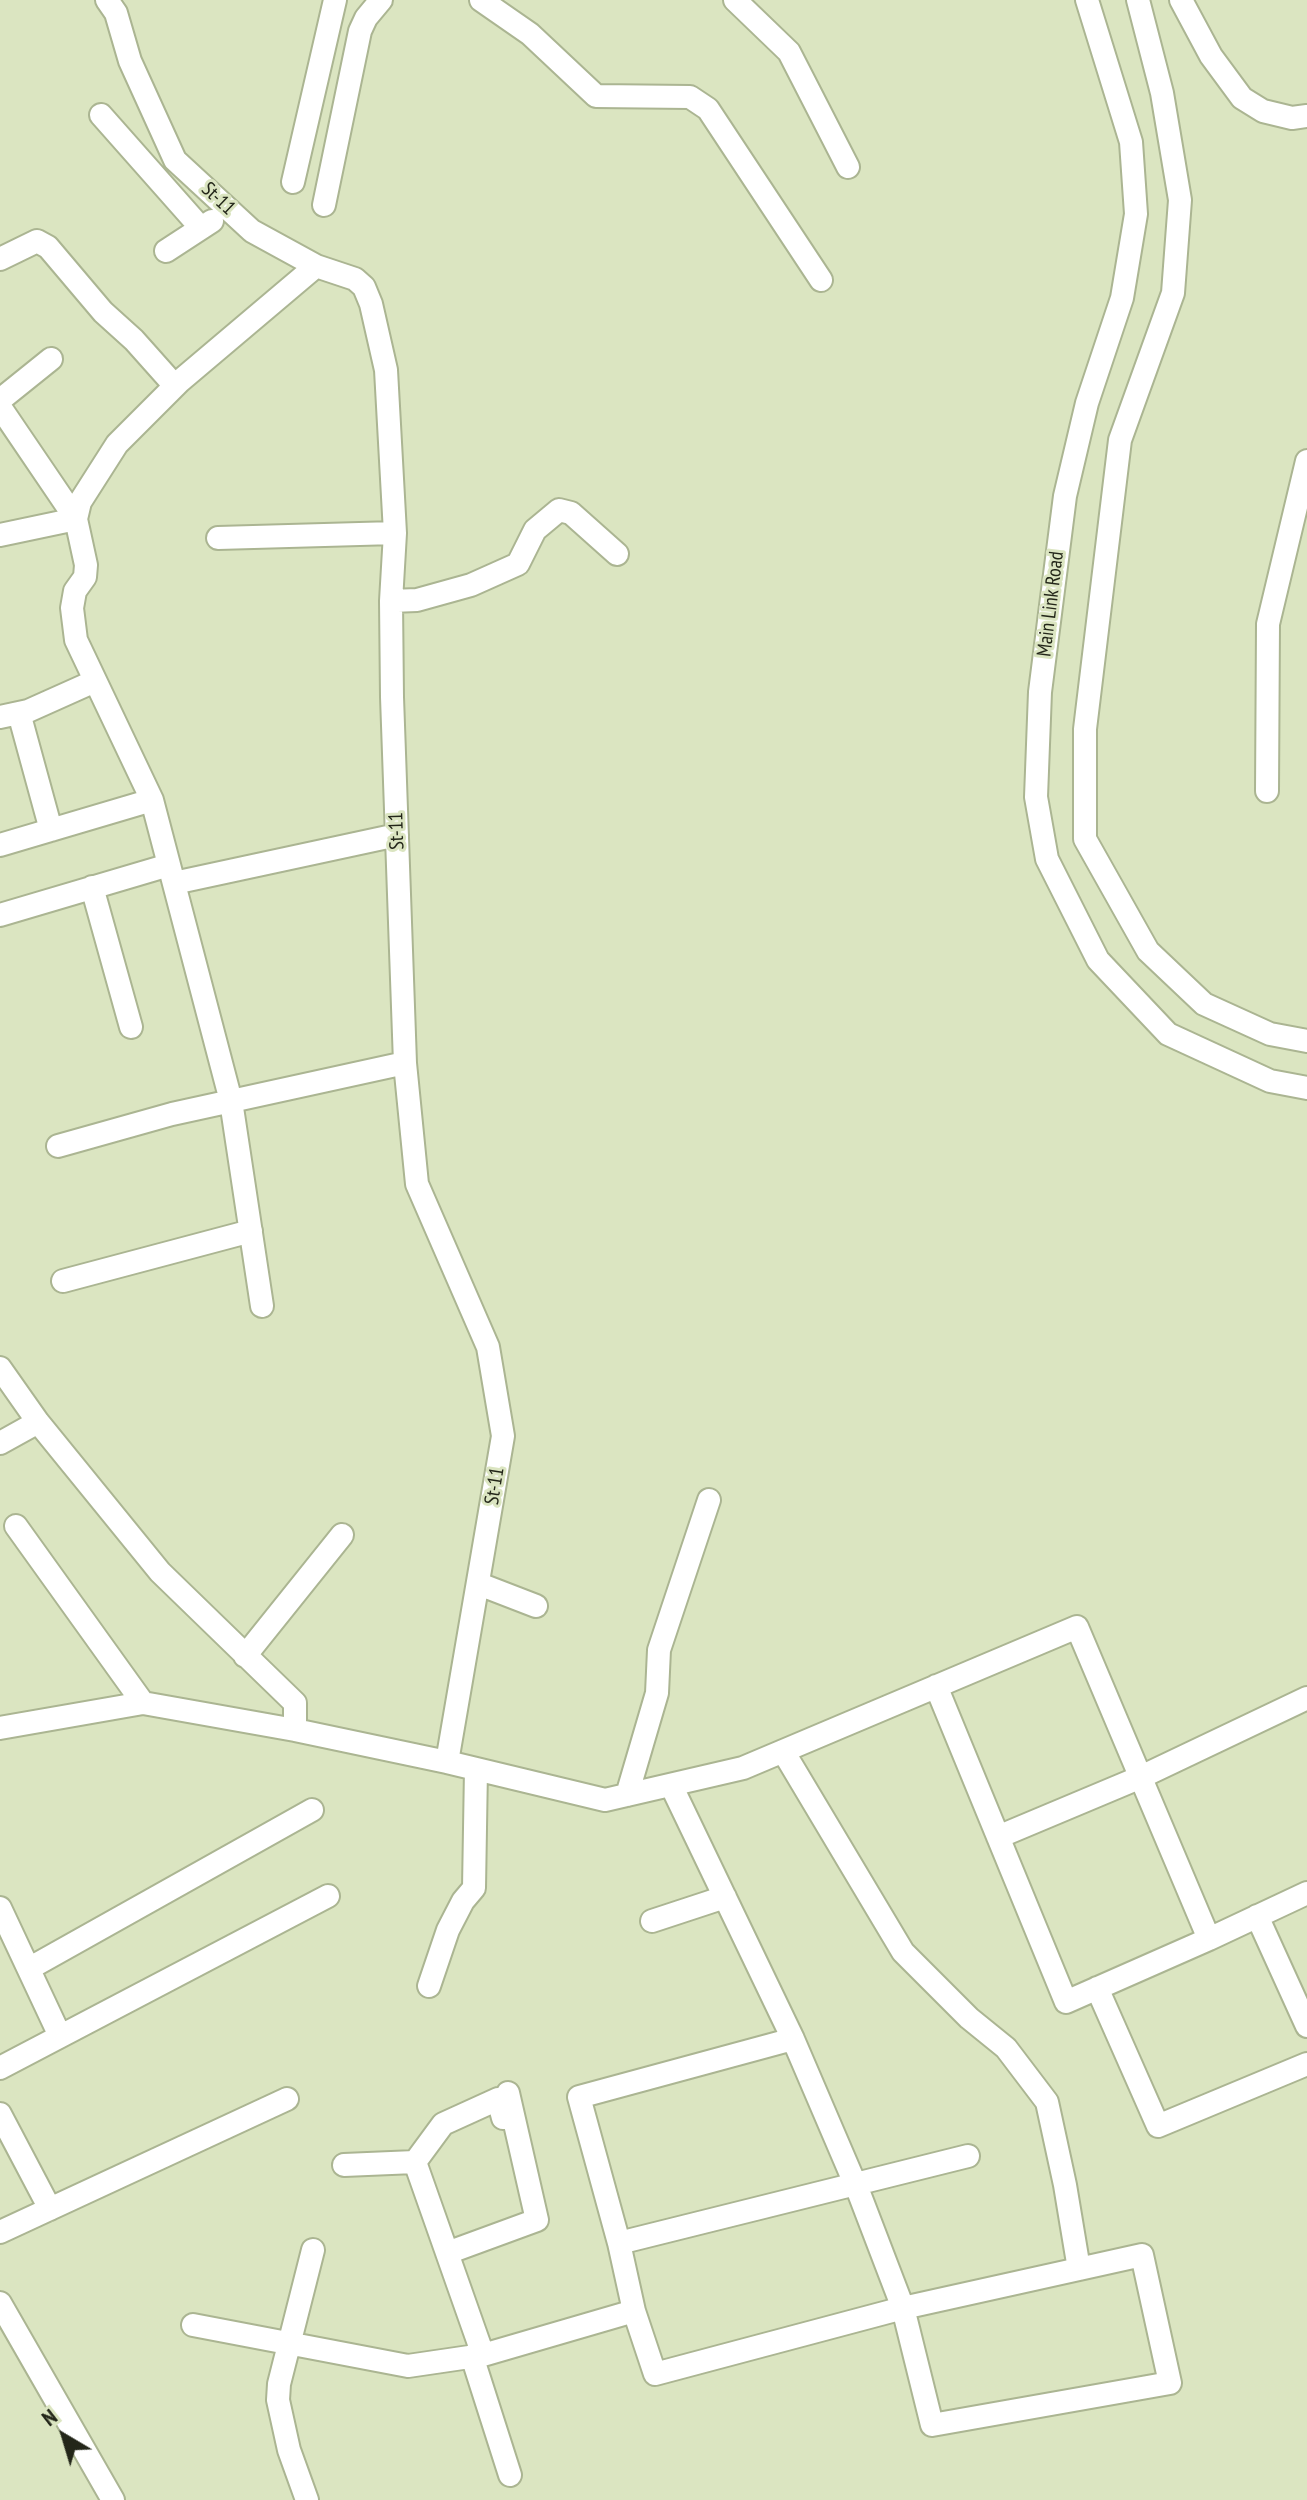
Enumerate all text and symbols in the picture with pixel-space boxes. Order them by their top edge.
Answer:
street label: St-11 [196,177,240,221]
street label: Main Link Road [1033,550,1069,658]
street label: St-11 [384,812,410,850]
street label: St-11 [480,1466,510,1506]
north arrow [24,2396,104,2476]
text: N [36,2402,63,2432]

